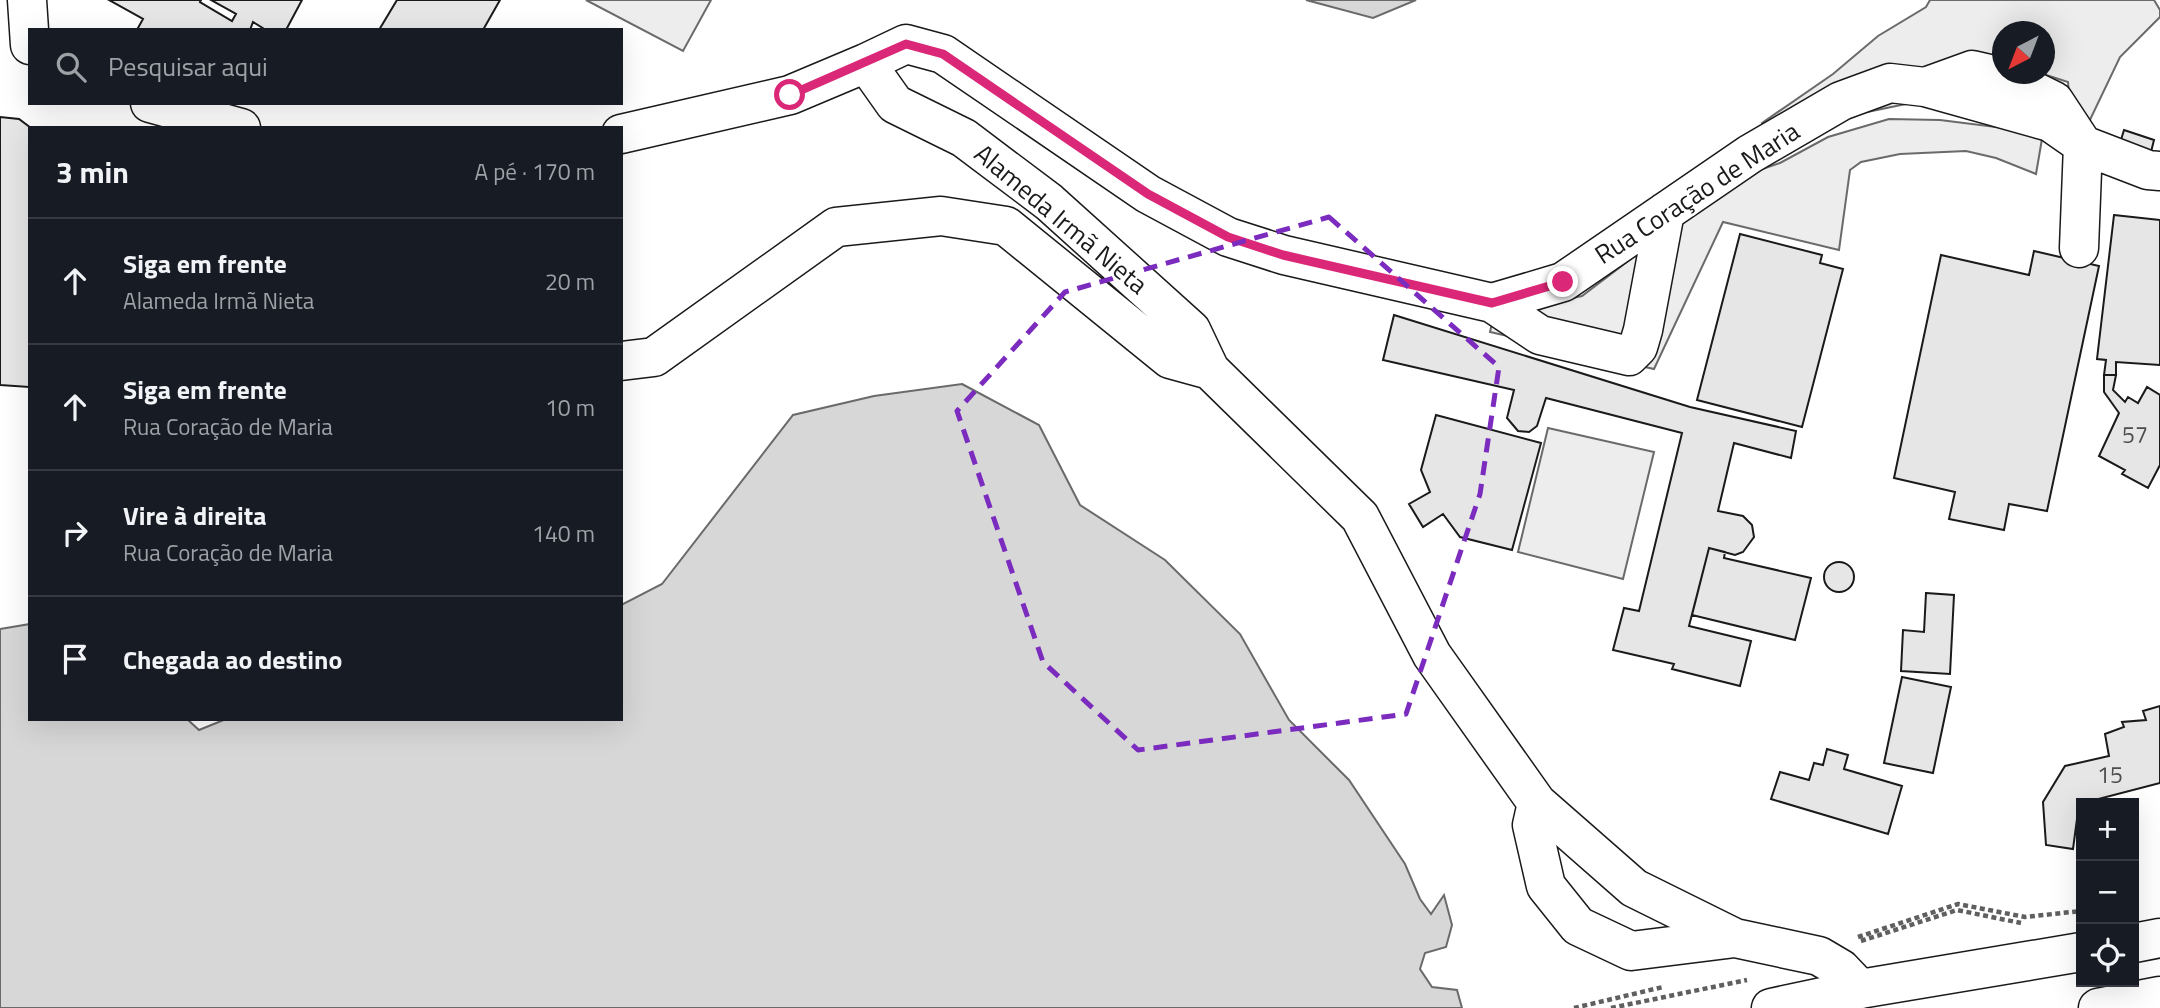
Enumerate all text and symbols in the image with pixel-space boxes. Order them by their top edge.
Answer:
north arrow [1992,21,2055,84]
search box [28,28,623,105]
text: Pesquisar aqui [108,47,268,86]
icon: search [52,48,90,86]
route start [774,79,805,110]
street label: Rua Coração de Maria [1587,112,1807,274]
street label: Alameda Irmã Nieta [966,134,1157,303]
text: 3 min [56,149,129,195]
text: A pé · 170 m [474,154,595,189]
text: Siga em frente [123,244,287,283]
icon: ahead [56,262,94,300]
text: 20 m [545,264,595,299]
route end [1547,266,1578,297]
text: Alameda Irmã Nieta [123,283,314,318]
text: Siga em frente [123,370,287,409]
icon: ahead [56,388,94,426]
text: 10 m [545,390,595,425]
text: Rua Coração de Maria [123,409,333,444]
house number: 57 [2122,417,2148,452]
text: Vire à direita [123,496,266,535]
icon: right [56,514,94,552]
text: 140 m [532,516,595,551]
text: Rua Coração de Maria [123,535,333,570]
icon: arrive [56,640,94,678]
text: Chegada ao destino [123,640,342,679]
house number: 15 [2097,757,2123,792]
map controls [2076,798,2139,987]
button: + [2076,798,2139,861]
button: − [2076,861,2139,924]
button: locate [2076,924,2139,987]

